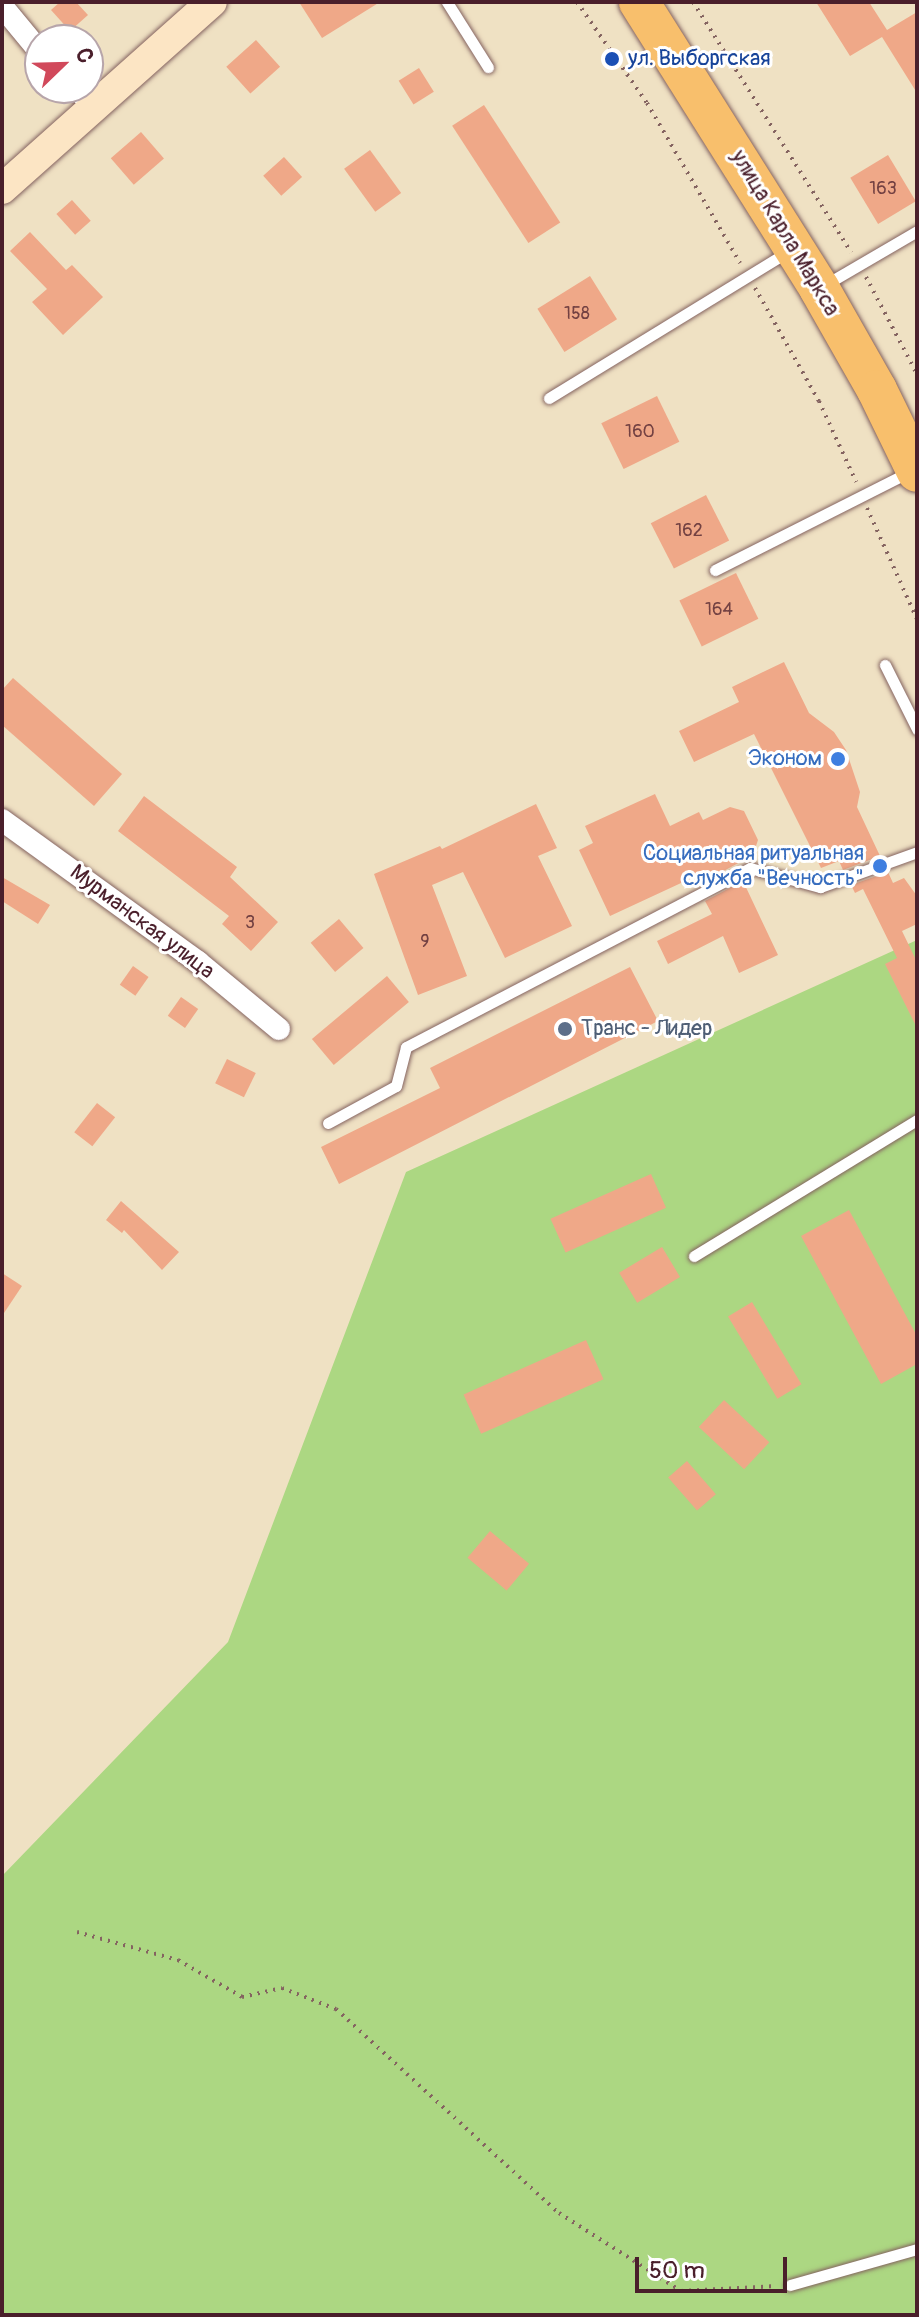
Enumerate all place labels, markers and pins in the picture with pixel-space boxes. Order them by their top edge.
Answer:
place label: ул. Выборгская [628,46,771,72]
marker: ул. Выборгская [603,50,621,68]
place label: Эконом [748,746,822,772]
marker: Эконом [829,750,847,768]
place label: Социальная ритуальная служба "Вечность" [643,840,864,892]
marker: Социальная ритуальная служба "Вечность" [871,857,889,875]
place label: Транс - Лидер [581,1016,712,1042]
marker: Транс - Лидер [556,1020,574,1038]

